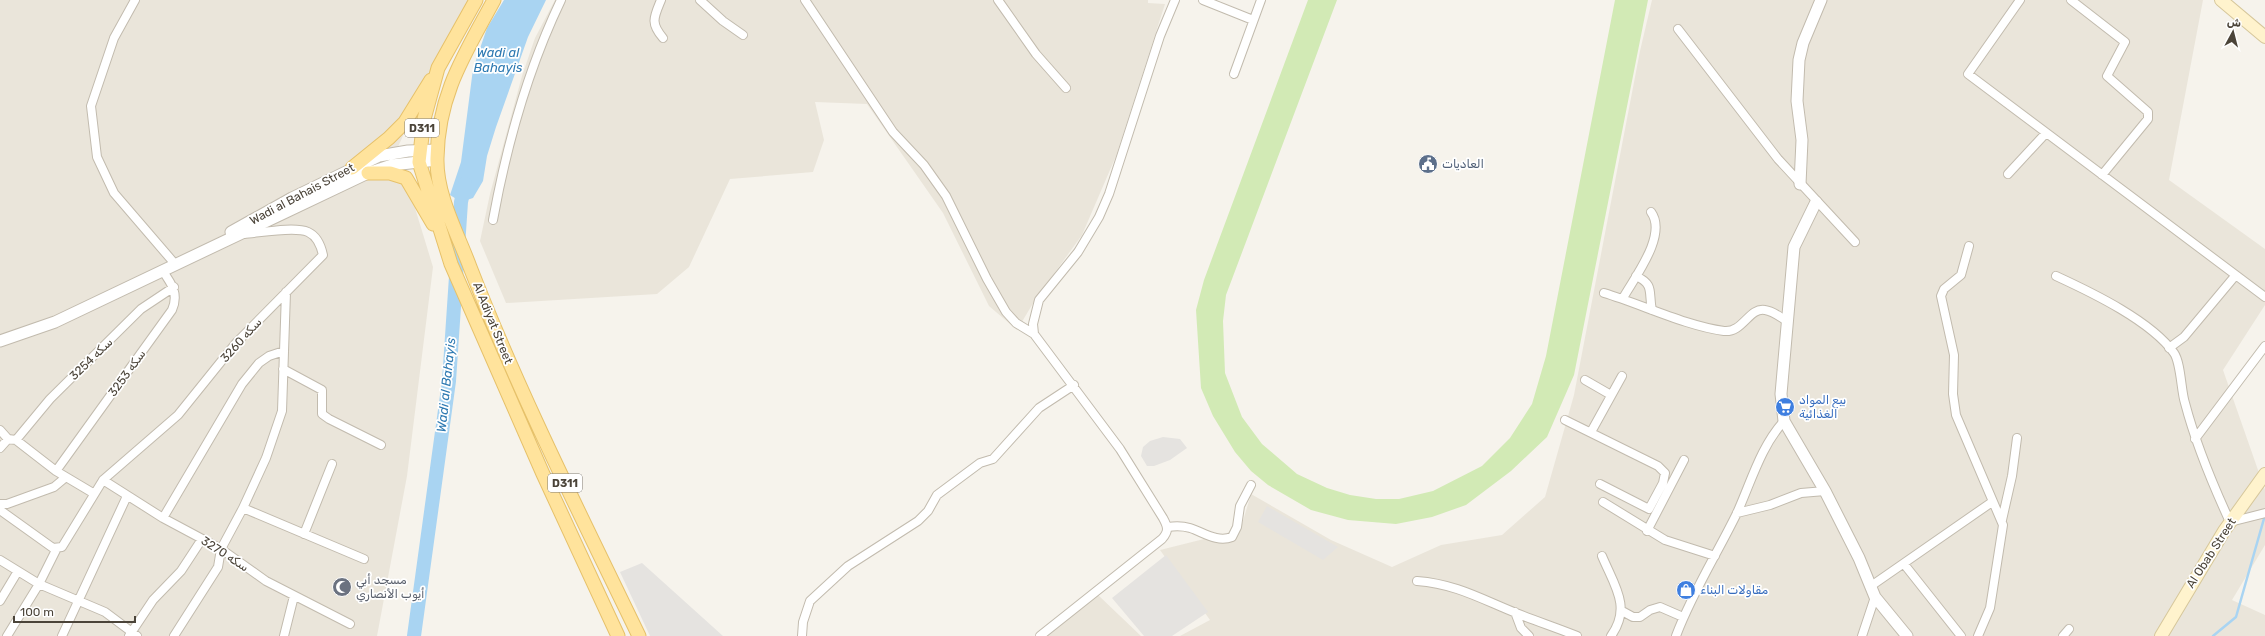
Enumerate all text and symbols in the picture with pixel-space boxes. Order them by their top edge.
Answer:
north arrow [2213,12,2253,52]
text: ش [2226,15,2242,30]
water label: Wadi al Bahayis [474,45,523,75]
road number: D311 [405,119,439,137]
public building icon: العاديات [1417,153,1439,175]
place label: العاديات [1442,157,1484,171]
street label: Wadi al Bahais Street [247,160,357,228]
street label: Al Adiyat Street [470,280,516,366]
street label: سكه 3260 [217,315,265,365]
street label: سكه 3254 [67,335,115,383]
water label: Wadi al Bahayis [434,337,458,433]
street label: سكه 3253 [105,347,149,399]
place label: بيع المواد الغذائية [1799,393,1846,421]
supermarket icon: بيع المواد الغذائية [1774,396,1796,418]
road number: D311 [548,474,582,492]
street label: Al Obab Street [2183,515,2239,591]
street label: سكه 3270 [199,534,251,575]
place label: مسجد أبي أيوب الأنصاري [356,573,425,602]
mosque icon: مسجد أبي أيوب الأنصاري [331,576,353,598]
shop icon: مقاولات البناء [1675,579,1697,601]
place label: مقاولات البناء [1700,583,1769,598]
scale bar [14,598,135,624]
text: 100 m [20,605,54,619]

